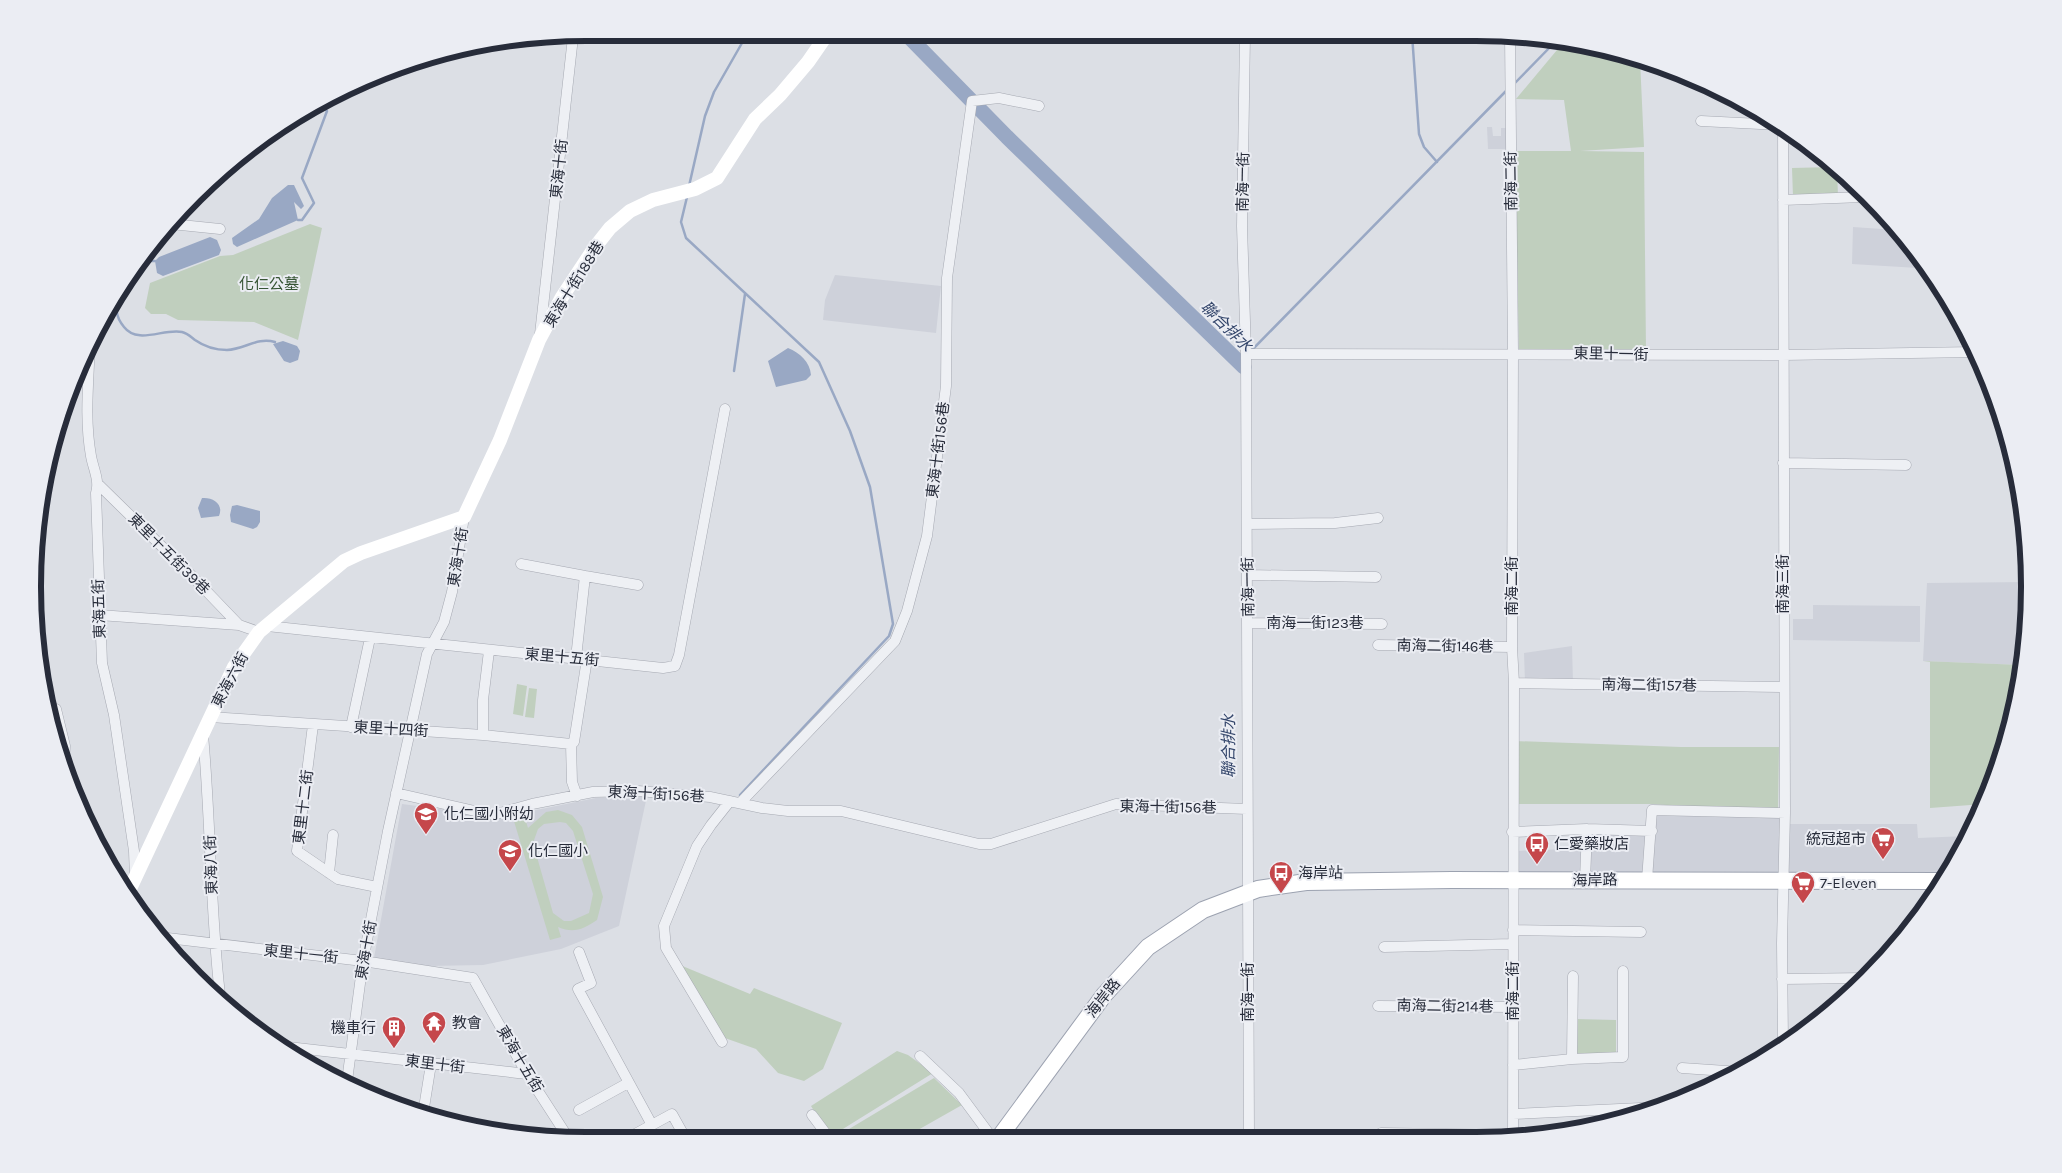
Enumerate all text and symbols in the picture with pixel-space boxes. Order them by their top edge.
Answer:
street label: 東海十街 [547,138,571,200]
street label: 南海二街 [1501,151,1521,211]
street label: 南海一街 [1233,152,1253,212]
street label: 東海十街188巷 [540,238,608,330]
park label: 化仁公墓 [239,275,299,293]
water label: 聯合排水 [1197,297,1257,356]
street label: 東里十一街 [1573,344,1649,364]
street label: 東海十街156巷 [923,401,953,499]
street label: 東里十五街39巷 [125,510,213,598]
street label: 東海十街 [444,526,472,588]
street label: 南海三街 [1774,554,1792,614]
street label: 南海二街 [1503,556,1521,616]
street label: 南海一街 [1238,557,1258,617]
street label: 東海五街 [89,579,109,639]
street label: 南海一街123巷 [1266,614,1364,632]
street label: 南海二街146巷 [1396,636,1494,656]
street label: 東里十五街 [524,645,600,669]
street label: 東海六街 [208,649,252,711]
street label: 南海二街157巷 [1601,675,1697,695]
water label: 聯合排水 [1219,713,1238,778]
street label: 東里十四街 [353,718,429,740]
street label: 東里十二街 [289,769,317,845]
street label: 東海十街156巷 [607,782,705,806]
street label: 東海十街156巷 [1119,797,1217,817]
school or university icon: 化仁國小附幼 [413,801,439,835]
place label: 化仁國小附幼 [444,805,534,823]
supermarket icon: 統冠超市 [1870,826,1896,860]
place label: 統冠超市 [1806,830,1866,848]
bus stop icon: 仁愛藥妝店 [1524,831,1550,865]
street label: 東海八街 [201,835,221,895]
place label: 仁愛藥妝店 [1554,835,1629,853]
school or university icon: 化仁國小 [497,838,523,872]
place label: 化仁國小 [528,842,588,860]
bus stop icon: 海岸站 [1268,860,1294,894]
place label: 海岸站 [1298,864,1343,882]
supermarket icon: 7-Eleven [1790,870,1816,904]
street label: 海岸路 [1572,871,1618,889]
place label: 7-Eleven [1820,874,1877,892]
street label: 東海十街 [352,919,380,981]
street label: 東里十一街 [263,941,339,967]
street label: 南海二街 [1504,961,1522,1021]
street label: 南海一街 [1239,962,1257,1022]
street label: 海岸路 [1082,975,1124,1021]
street label: 南海二街214巷 [1396,996,1494,1016]
temple icon: 教會 [421,1010,447,1044]
place label: 教會 [452,1014,482,1032]
building icon: 機車行 [381,1015,407,1049]
place label: 機車行 [331,1019,376,1037]
street label: 東海十五街 [493,1022,547,1096]
street label: 東里十街 [404,1051,466,1077]

